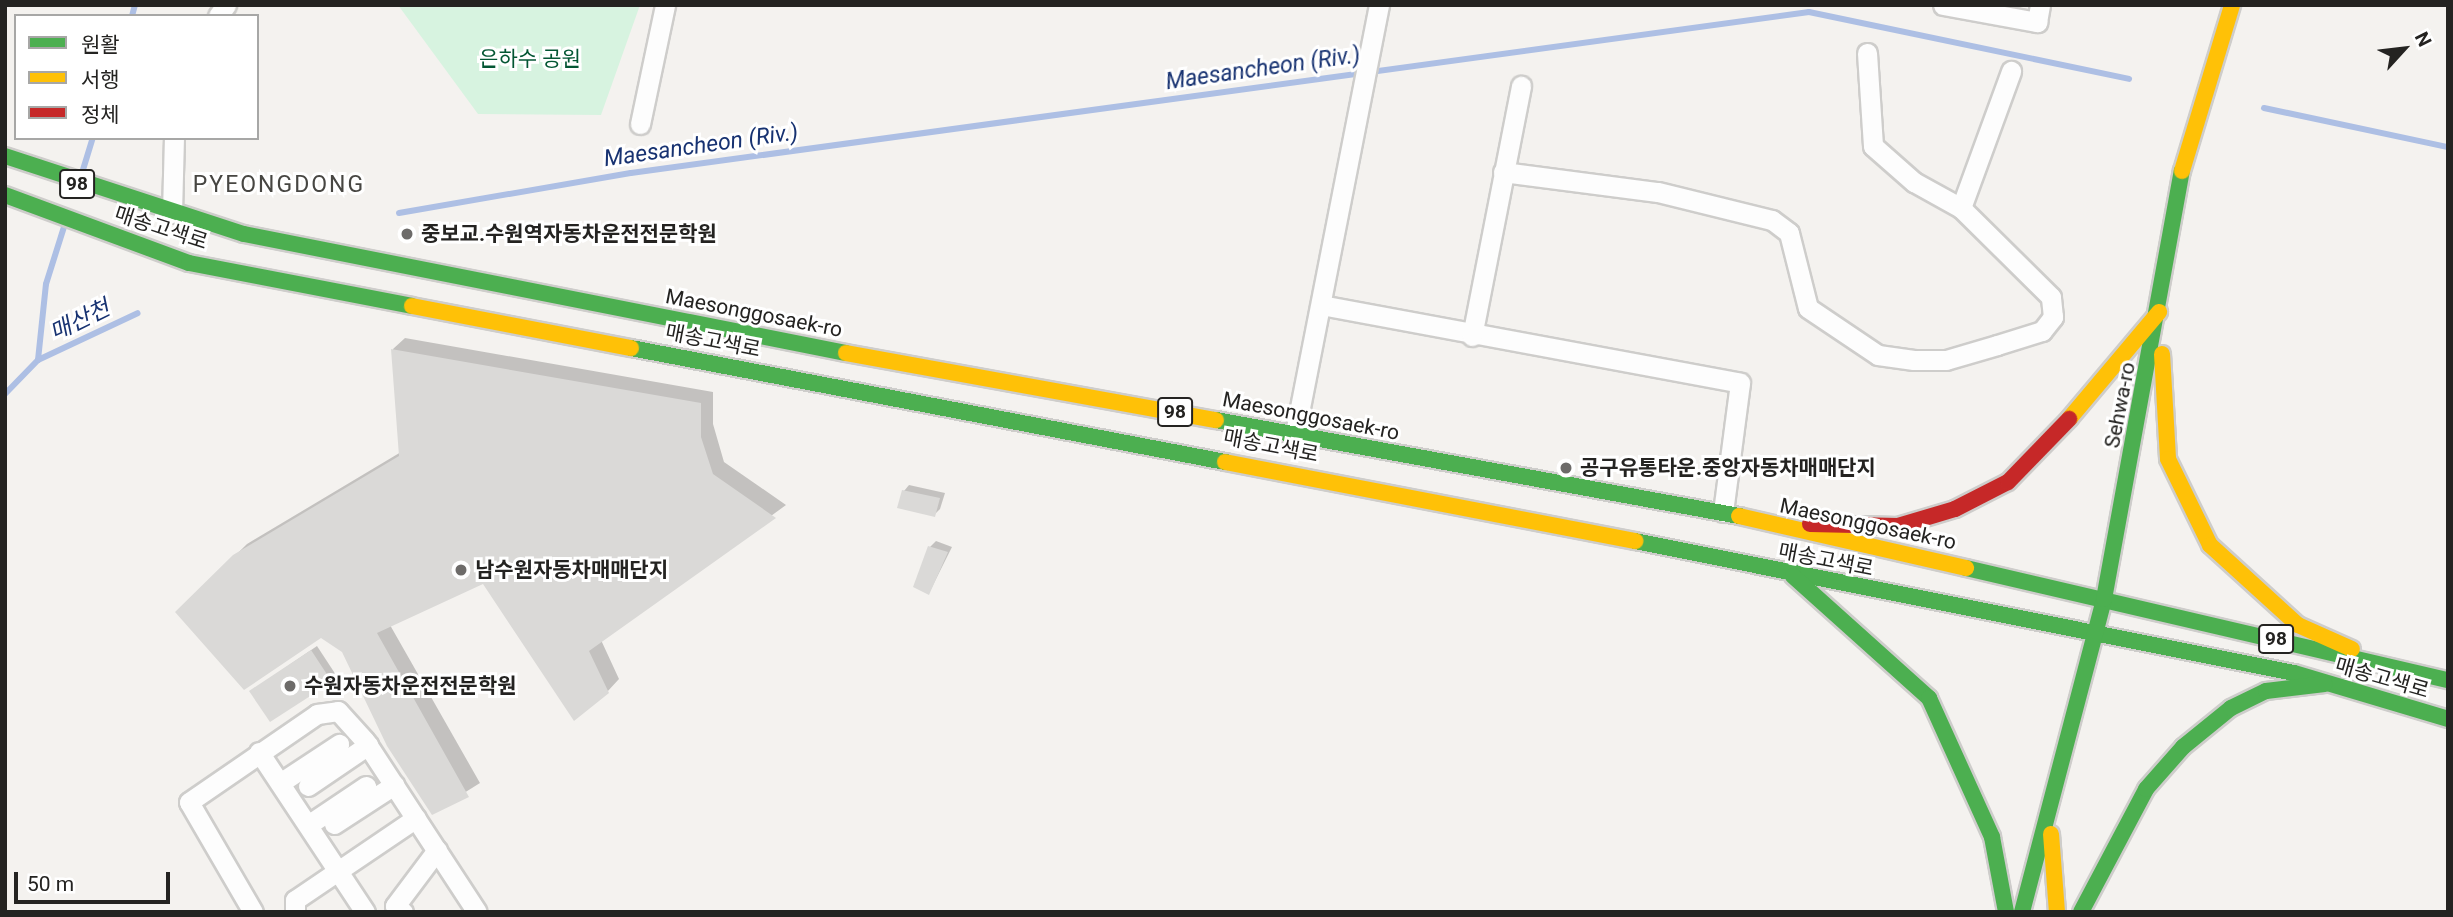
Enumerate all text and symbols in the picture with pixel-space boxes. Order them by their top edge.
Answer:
legend [14,14,259,140]
north arrow [2369,14,2439,84]
text: N [2410,28,2436,50]
text: 원활 [81,33,120,57]
water label: Maesancheon (Riv.) [1164,42,1362,96]
park label: 은하수 공원 [479,46,581,72]
text: 서행 [81,68,120,92]
text: 정체 [81,103,120,127]
water label: Maesancheon (Riv.) [602,119,800,173]
road number: 98 [58,168,96,200]
district label: PYEONGDONG [194,171,364,199]
street label: 매송고색로 [111,201,211,255]
place label: 중보교.수원역자동차운전전문학원 [421,221,717,247]
marker: 중보교.수원역자동차운전전문학원 [399,226,415,242]
street label: Maesonggosaek-ro [663,283,845,343]
water label: 매산천 [45,295,115,347]
street label: 매송고색로 [663,319,763,363]
street label: Sehwa-ro [2099,360,2141,450]
street label: Maesonggosaek-ro [1220,386,1402,446]
road number: 98 [1156,396,1194,428]
street label: 매송고색로 [1221,424,1321,468]
place label: 공구유통타운.중앙자동차매매단지 [1580,455,1876,481]
marker: 공구유통타운.중앙자동차매매단지 [1558,460,1574,476]
street label: Maesonggosaek-ro [1778,493,1958,555]
street label: 매송고색로 [1776,538,1876,582]
place label: 남수원자동차매매단지 [475,557,668,583]
marker: 남수원자동차매매단지 [453,562,469,578]
road number: 98 [2257,624,2295,654]
street label: 매송고색로 [2332,653,2432,703]
place label: 수원자동차운전전문학원 [304,673,517,699]
marker: 수원자동차운전전문학원 [282,678,298,694]
scale bar [18,858,173,902]
text: 50 m [27,872,74,896]

